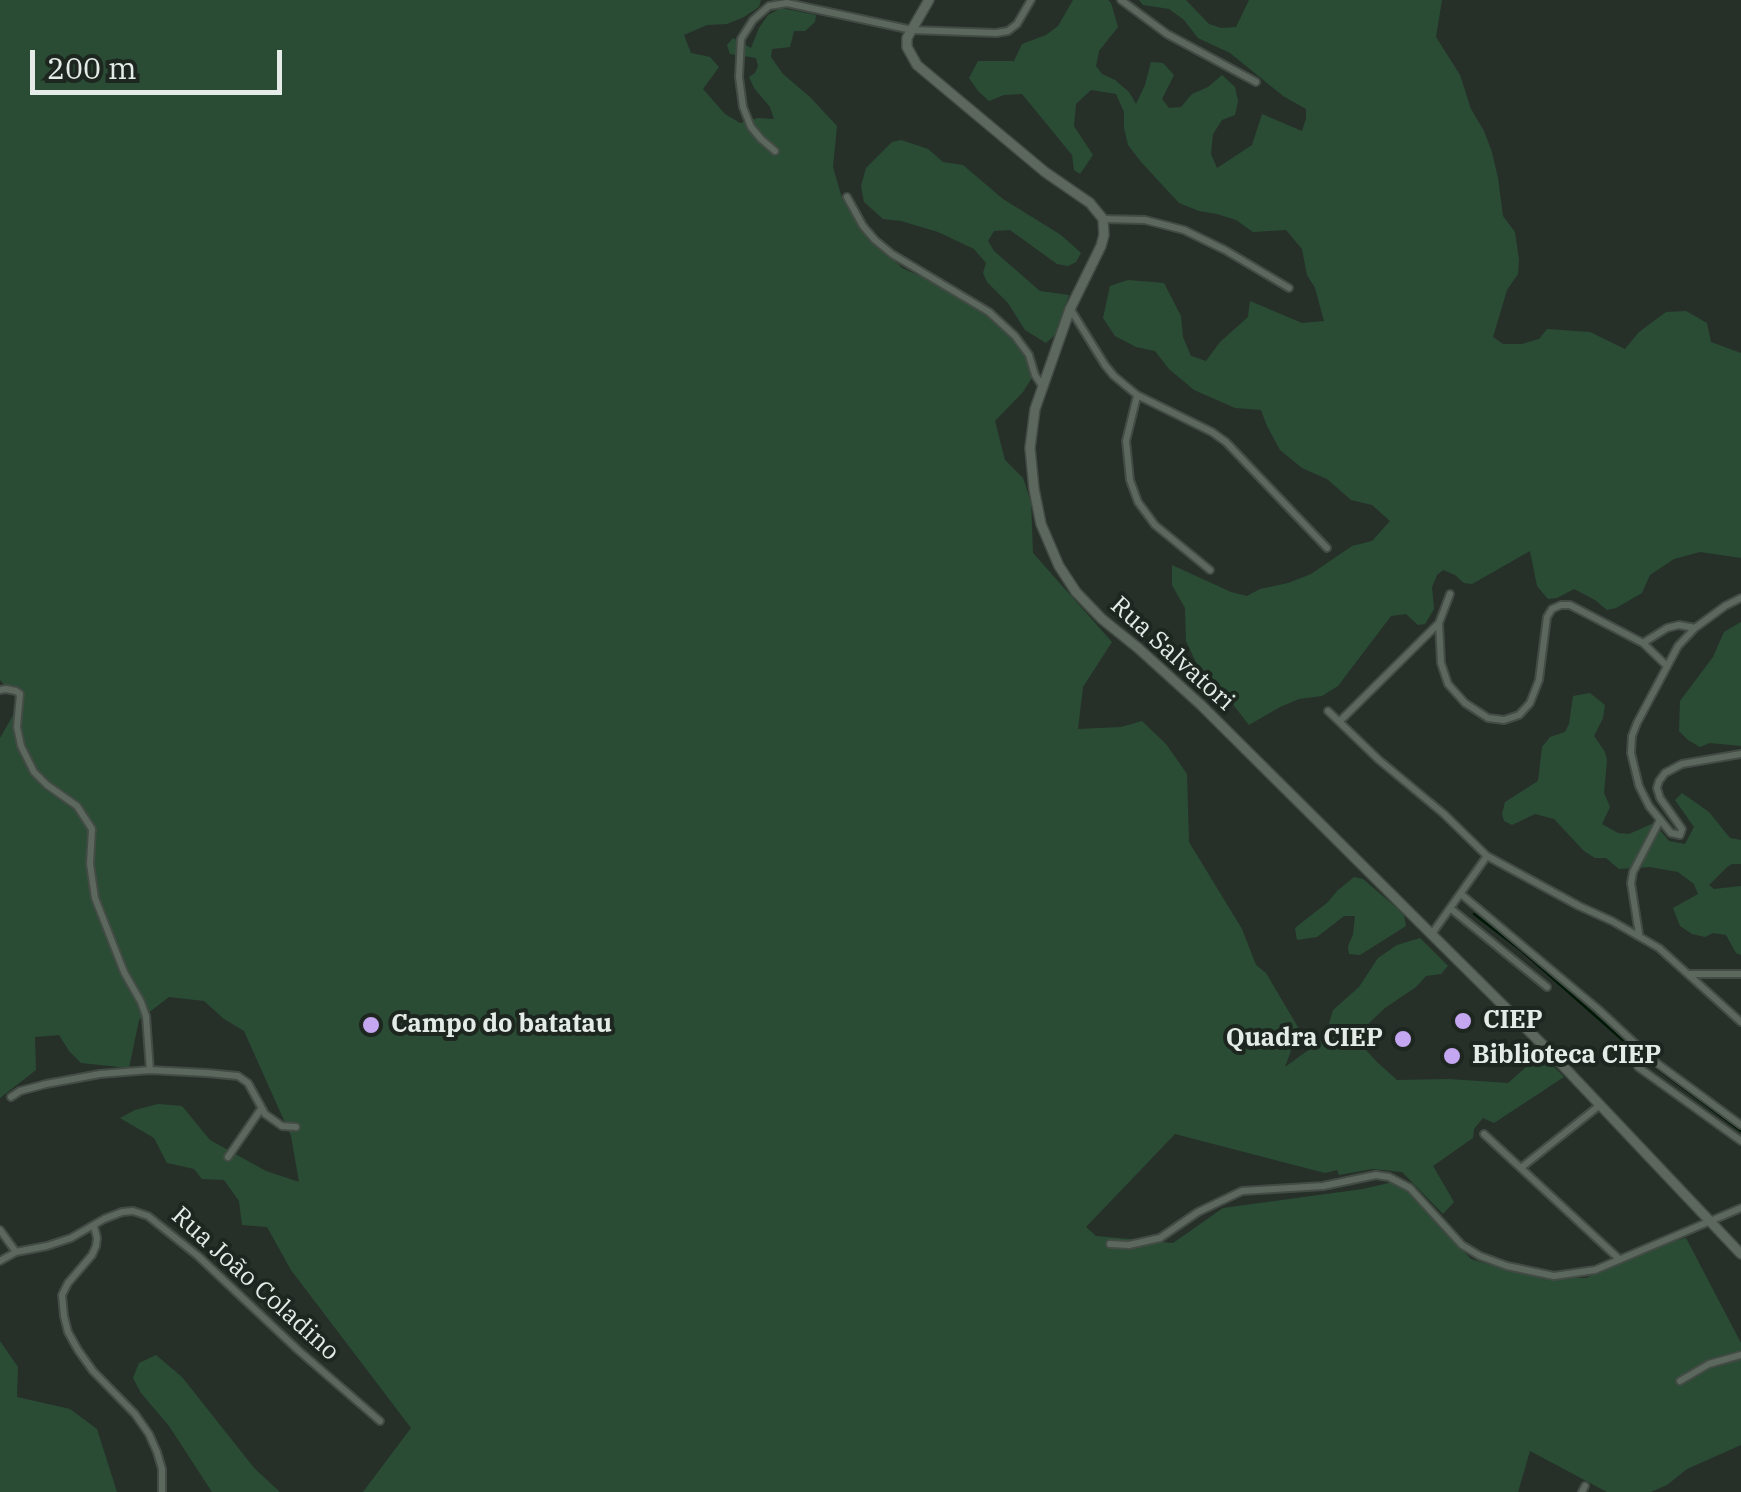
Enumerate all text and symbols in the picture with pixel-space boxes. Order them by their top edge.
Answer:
scale bar [35,30,288,92]
text: 200 m [47,48,137,87]
street label: Rua Salvatori [1104,591,1240,717]
place label: CIEP [1483,1006,1543,1036]
place label: Campo do batatau [391,1010,612,1040]
marker: CIEP [1452,1010,1474,1032]
marker: Campo do batatau [360,1014,382,1036]
place label: Quadra CIEP [1226,1024,1383,1054]
marker: Quadra CIEP [1392,1028,1414,1050]
place label: Biblioteca CIEP [1472,1041,1661,1071]
marker: Biblioteca CIEP [1441,1045,1463,1067]
street label: Rua João Coladino [165,1201,345,1367]

